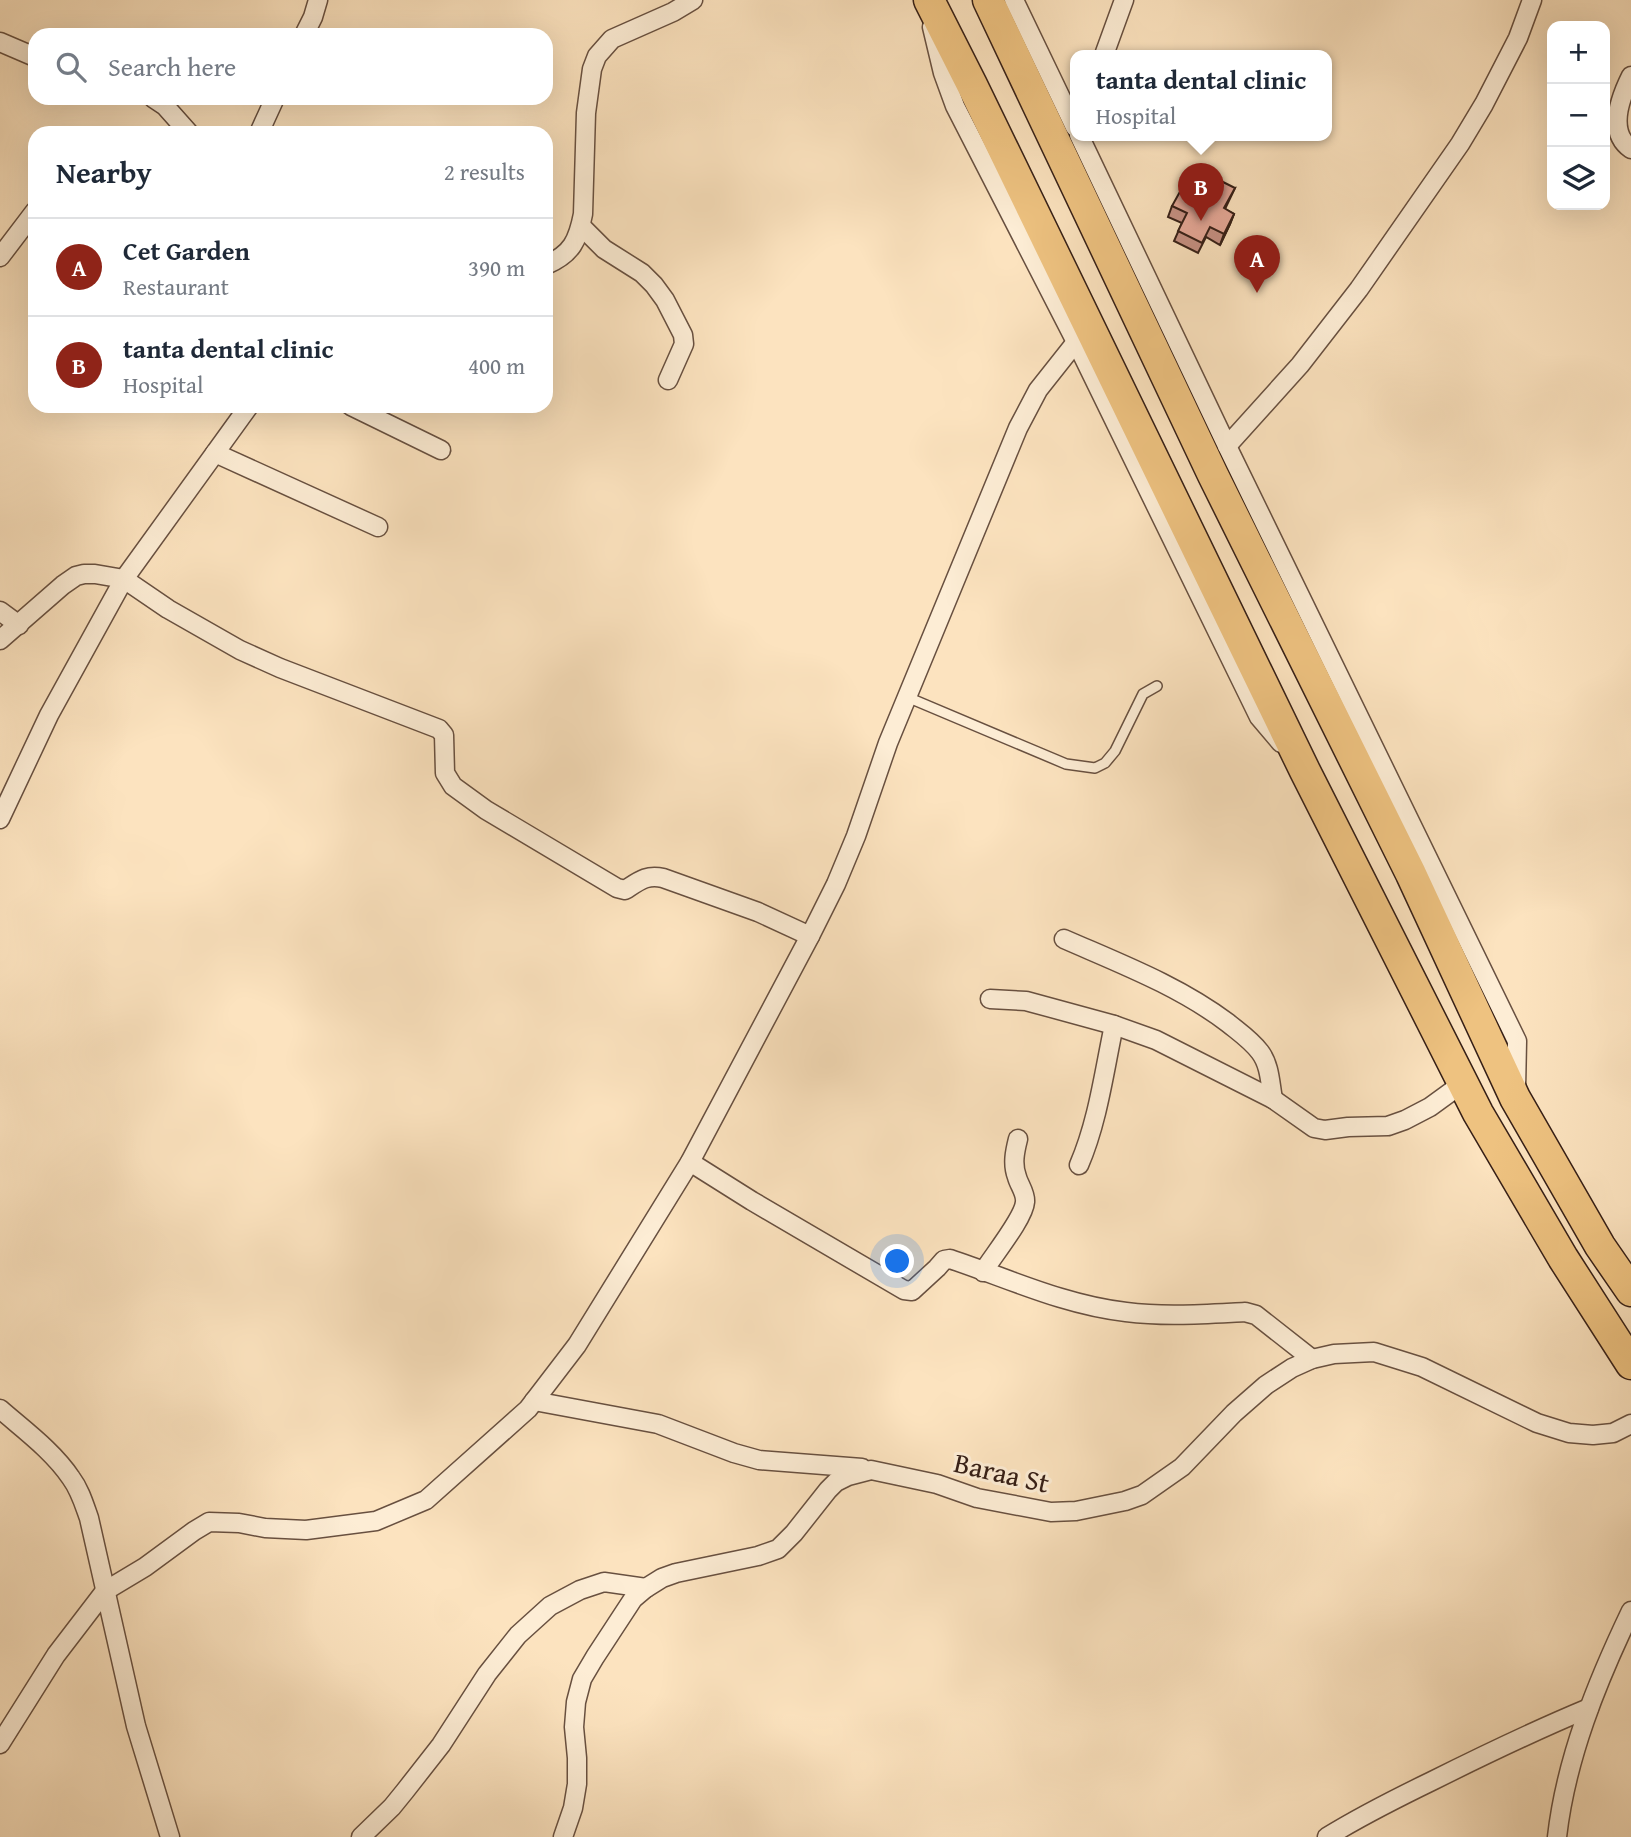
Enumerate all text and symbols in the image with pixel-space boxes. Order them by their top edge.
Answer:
map controls [1547,21,1610,210]
button: + [1547,21,1610,84]
search box [28,28,553,105]
text: Search here [108,47,236,86]
icon: search [52,48,90,86]
popup [1070,50,1332,141]
text: tanta dental clinic [1096,60,1306,99]
button: − [1547,84,1610,147]
text: Hospital [1096,99,1176,132]
button: layers [1547,147,1610,210]
text: Nearby [56,150,152,194]
text: 2 results [444,155,525,188]
pin: B [1178,163,1224,221]
text: Cet Garden [123,231,250,270]
pin: A [1234,235,1280,293]
text: A [72,251,86,284]
text: 390 m [468,251,525,284]
text: Restaurant [123,270,229,303]
text: tanta dental clinic [123,329,334,368]
text: B [72,349,86,382]
text: 400 m [468,349,525,382]
text: Hospital [123,368,203,401]
your location [880,1244,914,1278]
street label: Baraa St [950,1441,1054,1503]

